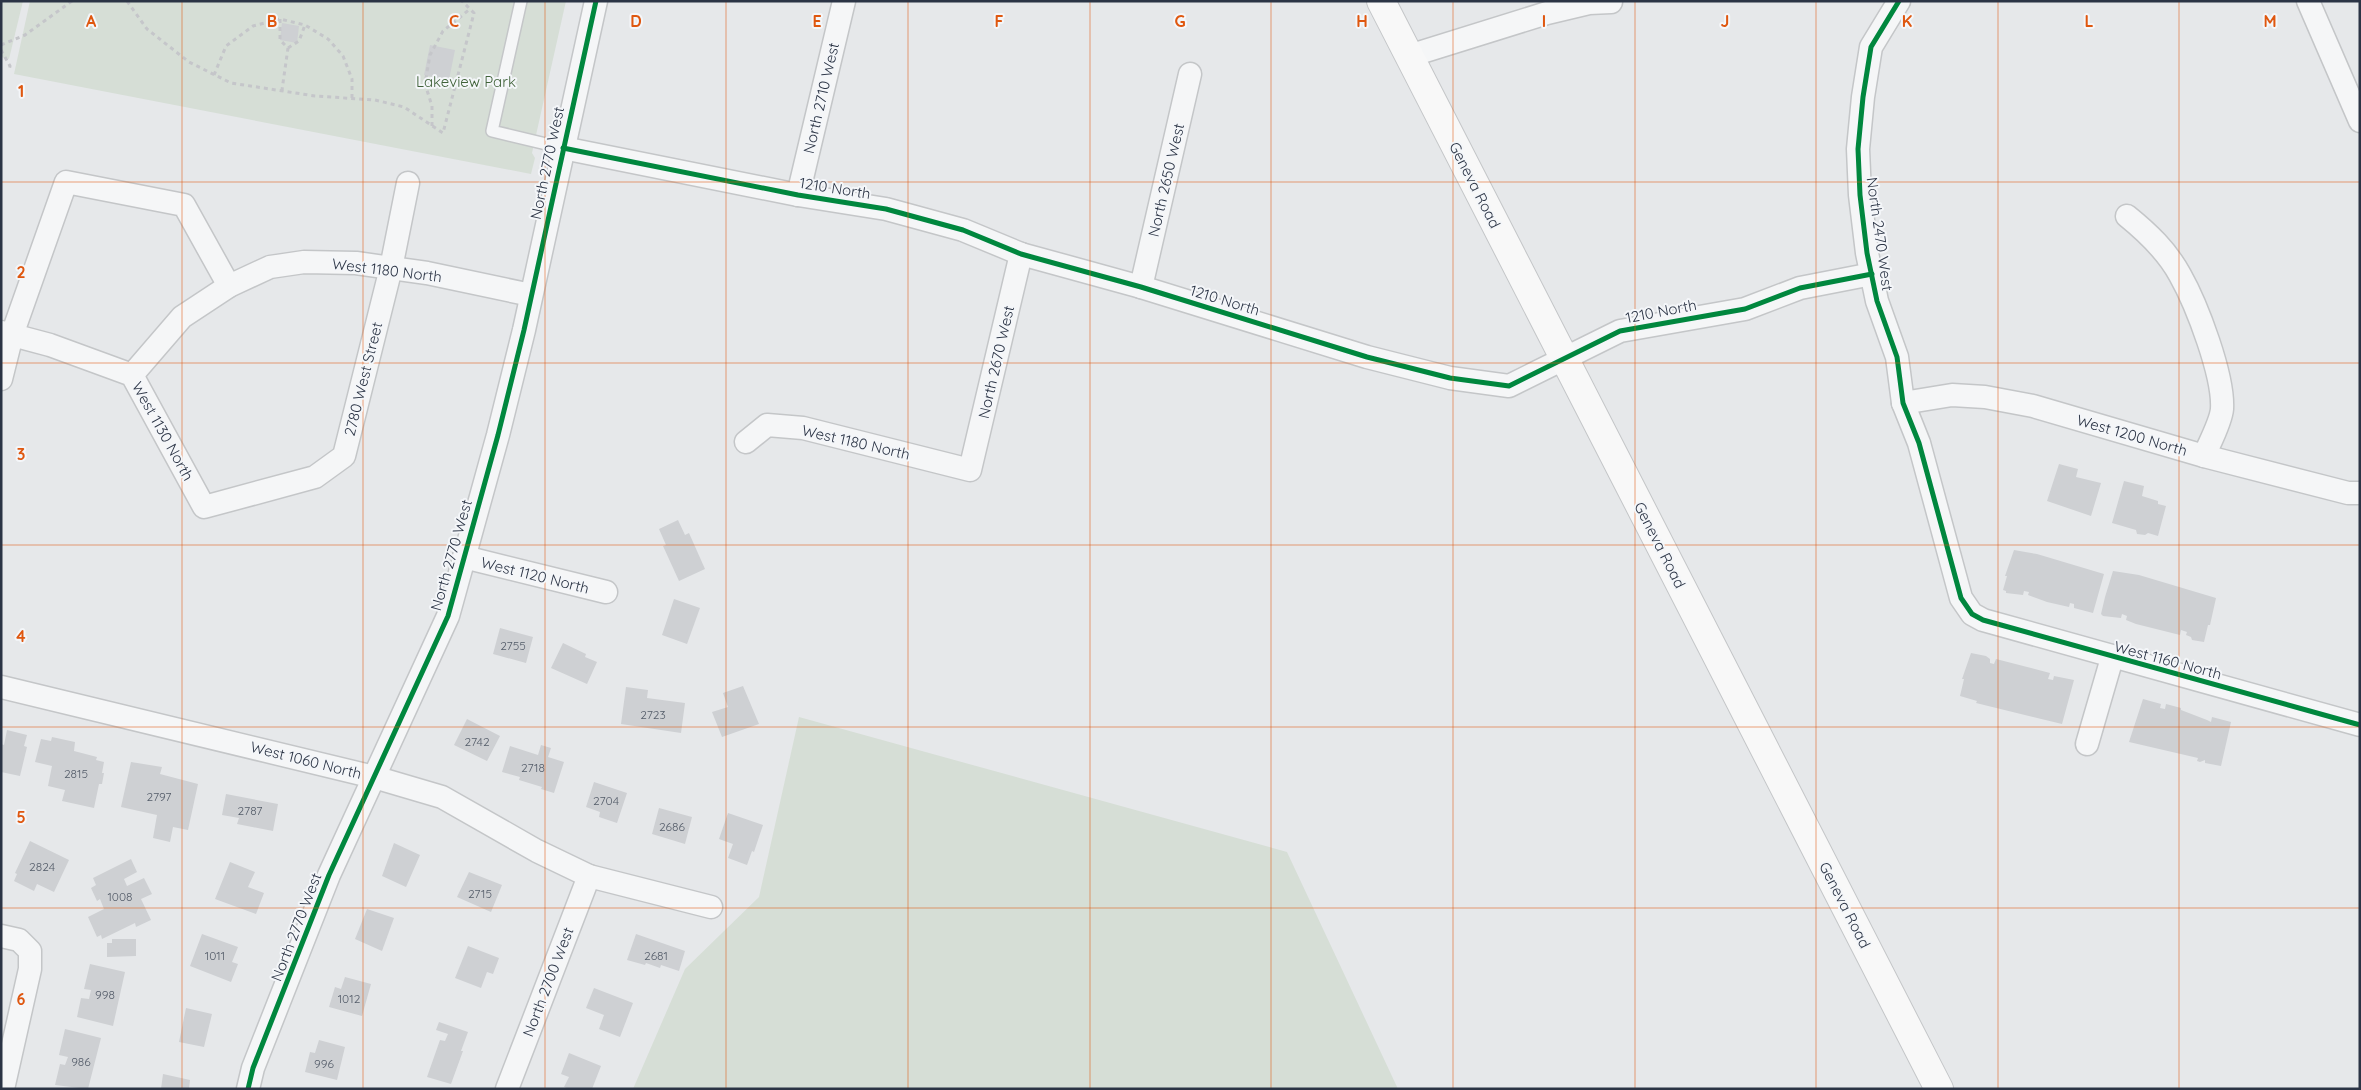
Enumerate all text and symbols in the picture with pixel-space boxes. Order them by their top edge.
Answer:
text: A [86,11,97,31]
text: B [267,11,277,31]
text: C [449,11,459,31]
text: D [630,11,642,31]
text: E [812,11,822,31]
text: F [995,11,1004,31]
text: G [1174,11,1186,31]
text: H [1356,11,1368,31]
text: I [1542,11,1546,31]
text: J [1721,11,1729,31]
text: K [1902,11,1912,31]
text: L [2085,11,2094,31]
text: M [2263,11,2277,31]
street label: North 2710 West [799,41,843,155]
park label: Lakeview Park [416,72,516,91]
text: 1 [18,81,24,101]
street label: North 2770 West [526,105,568,221]
street label: North 2650 West [1144,121,1188,239]
street label: Geneva Road [1445,139,1505,231]
street label: 1210 North [798,173,872,203]
street label: North 2470 West [1863,176,1897,292]
street label: West 1180 North [331,254,443,286]
text: 2 [16,262,26,282]
street label: 1210 North [1188,280,1262,320]
street label: 1210 North [1624,295,1698,327]
street label: North 2670 West [974,304,1018,420]
street label: 2780 West Street [340,320,386,438]
street label: West 1130 North [128,378,198,484]
street label: West 1200 North [2075,410,2189,460]
street label: West 1180 North [800,420,912,464]
text: 3 [17,444,25,464]
street label: North 2770 West [426,497,476,613]
street label: Geneva Road [1630,499,1690,591]
street label: West 1120 North [479,552,591,598]
text: 4 [16,626,26,646]
street label: West 1160 North [2112,637,2224,683]
house number: 2755 [500,638,526,653]
house number: 2723 [640,707,666,722]
house number: 2742 [464,734,490,749]
street label: West 1060 North [248,737,364,783]
house number: 2718 [521,760,545,775]
house number: 2815 [64,766,88,781]
house number: 2797 [146,789,172,804]
house number: 2704 [593,793,619,808]
house number: 2787 [238,803,262,818]
text: 5 [16,807,26,827]
house number: 2686 [659,819,686,834]
house number: 2824 [29,859,55,874]
street label: Geneva Road [1815,859,1875,951]
street label: North 2770 West [267,870,325,984]
house number: 2715 [468,886,492,901]
house number: 1008 [107,889,133,904]
street label: North 2700 West [518,924,578,1040]
house number: 1011 [205,948,225,963]
house number: 2681 [644,948,668,963]
house number: 998 [95,987,115,1002]
text: 6 [17,989,26,1009]
house number: 1012 [338,991,361,1006]
house number: 986 [71,1054,91,1069]
house number: 996 [314,1056,334,1071]

